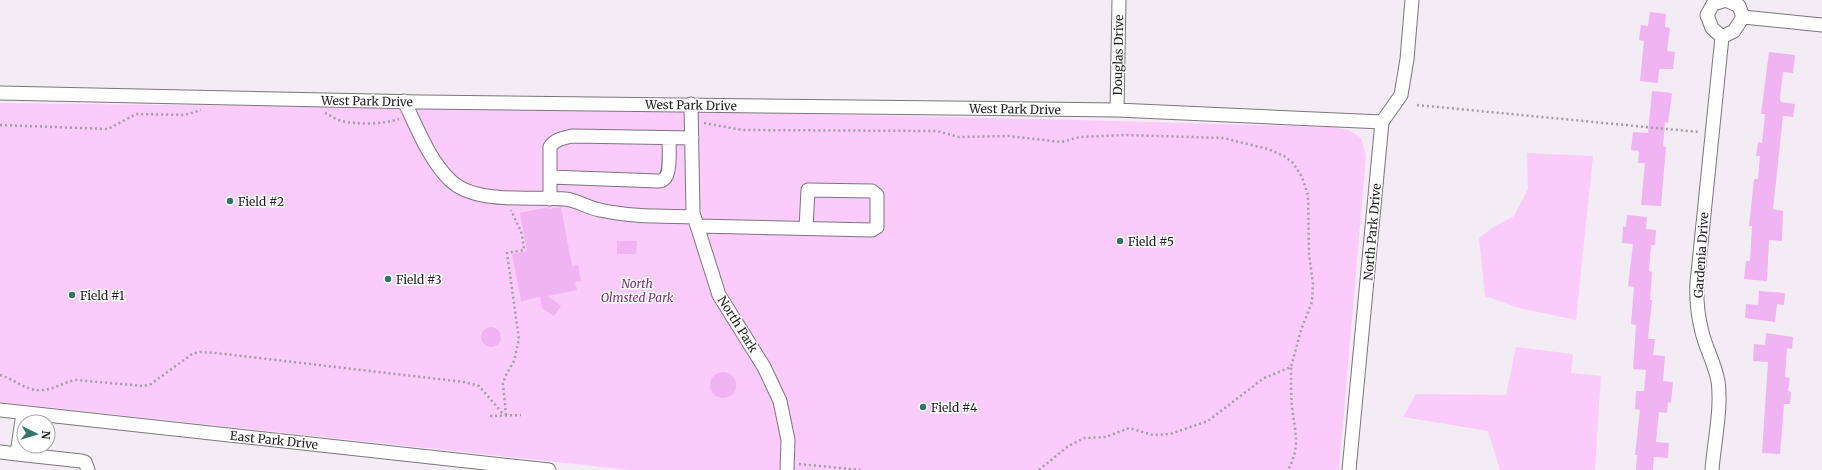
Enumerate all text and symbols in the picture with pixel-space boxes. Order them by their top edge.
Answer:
street label: Douglas Drive [1110,14,1126,96]
street label: West Park Drive [320,93,413,109]
street label: West Park Drive [644,97,737,113]
street label: West Park Drive [968,101,1061,117]
street label: North Park Drive [1360,183,1384,281]
place label: Field #2 [238,194,284,209]
marker: Field #2 [225,196,235,206]
street label: Gardenia Drive [1691,212,1711,298]
place label: Field #5 [1128,234,1174,249]
marker: Field #5 [1115,236,1125,246]
place label: Field #3 [396,272,442,287]
marker: Field #3 [383,274,393,284]
park label: North Olmsted Park [601,276,674,305]
place label: Field #1 [80,288,125,303]
marker: Field #1 [67,290,77,300]
street label: North Park [715,293,761,355]
place label: Field #4 [931,400,978,415]
marker: Field #4 [918,402,928,412]
north arrow [16,414,56,454]
street label: East Park Drive [229,428,319,452]
text: N [39,430,53,440]

